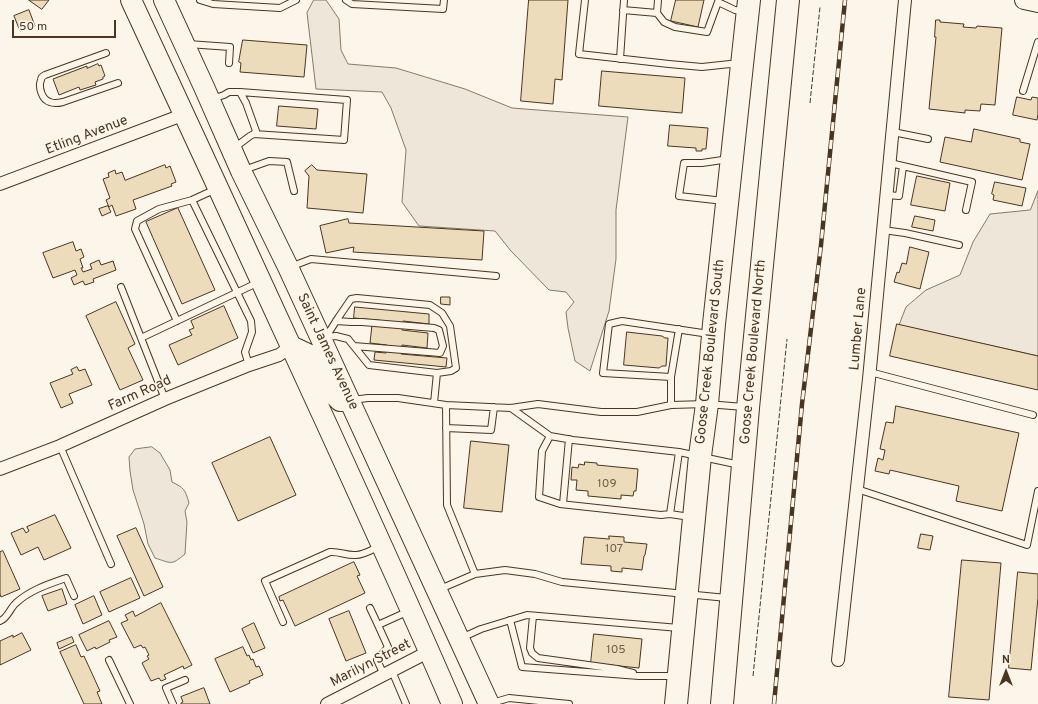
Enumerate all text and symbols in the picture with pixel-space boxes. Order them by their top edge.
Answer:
scale bar [14,12,118,38]
text: 50 m [19,19,47,35]
street label: Etling Avenue [44,113,130,159]
street label: Goose Creek Boulevard South [693,259,729,445]
street label: Goose Creek Boulevard North [738,259,770,445]
street label: Lumber Lane [847,287,871,371]
street label: Saint James Avenue [293,291,361,413]
street label: Farm Road [106,373,174,415]
house number: 109 [597,478,617,492]
house number: 107 [605,543,623,557]
street label: Marilyn Street [328,636,414,692]
house number: 105 [606,644,626,658]
north arrow [986,652,1026,692]
text: N [1002,653,1010,667]

